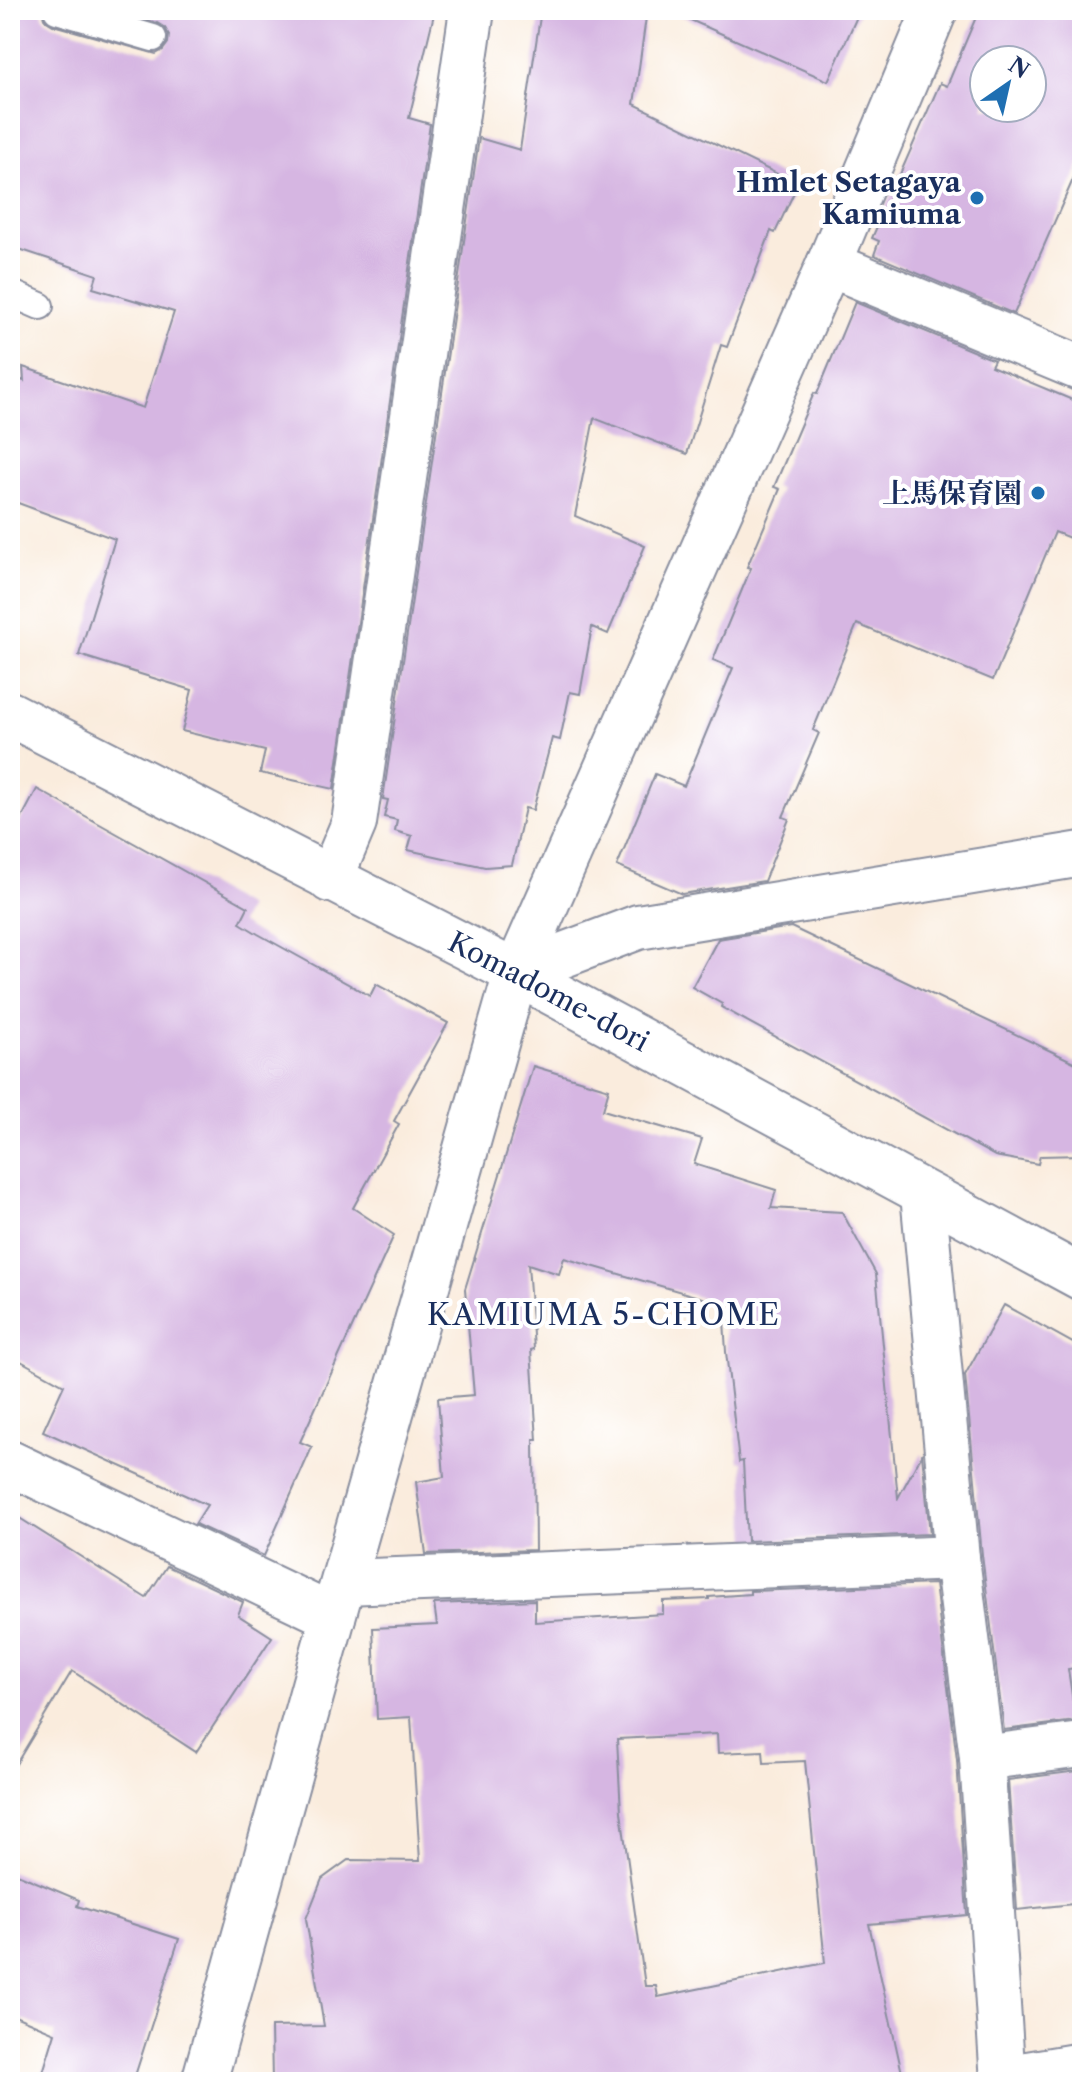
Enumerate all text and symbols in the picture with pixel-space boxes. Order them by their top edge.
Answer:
north arrow [968,44,1048,124]
text: N [1003,51,1034,84]
place label: Hmlet Setagaya Kamiuma [736,165,962,231]
marker: Hmlet Setagaya Kamiuma [968,189,986,207]
place label: 上馬保育園 [882,476,1022,510]
marker: 上馬保育園 [1029,484,1047,502]
street label: Komadome-dori [443,924,655,1058]
district label: KAMIUMA 5-CHOME [427,1296,781,1333]

